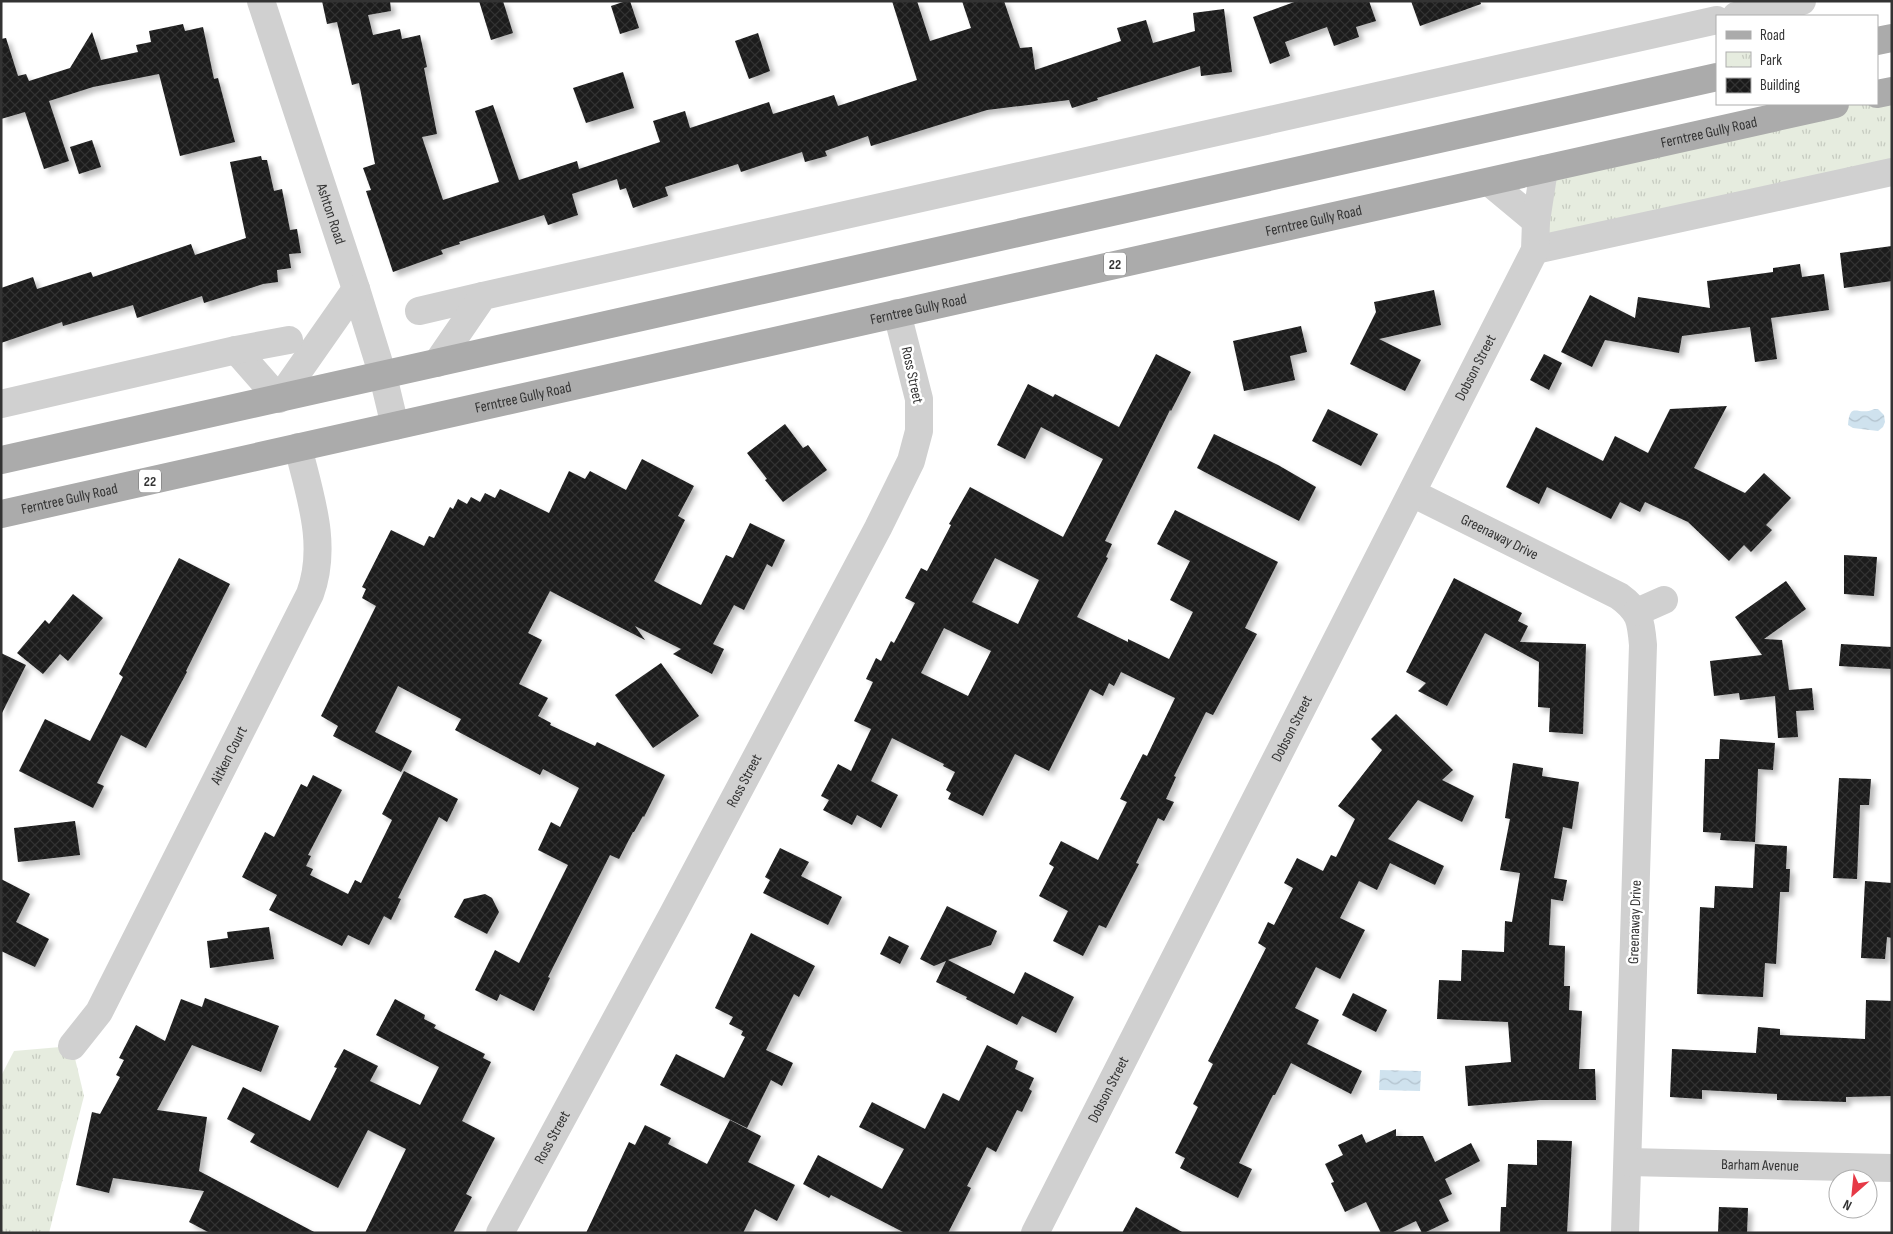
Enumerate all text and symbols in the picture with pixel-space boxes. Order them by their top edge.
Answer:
legend [1716,15,1878,105]
text: Road [1760,26,1785,45]
text: Park [1760,51,1782,70]
text: Building [1760,76,1800,95]
street label: Ferntree Gully Road [1659,112,1759,152]
street label: Ashton Road [312,180,350,247]
street label: Ferntree Gully Road [1264,201,1364,241]
road number: 22 [1104,252,1126,276]
street label: Ferntree Gully Road [868,289,968,329]
street label: Dobson Street [1450,331,1500,404]
street label: Ross Street [897,345,927,406]
street label: Ferntree Gully Road [473,377,573,417]
road number: 22 [139,470,161,492]
street label: Ferntree Gully Road [19,479,119,519]
street label: Greenaway Drive [1458,509,1542,564]
street label: Dobson Street [1267,692,1317,765]
street label: Aitken Court [205,723,251,789]
street label: Ross Street [722,750,766,810]
street label: Greenaway Drive [1624,880,1646,964]
street label: Dobson Street [1083,1053,1133,1126]
street label: Ross Street [530,1107,574,1167]
street label: Barham Avenue [1721,1155,1799,1175]
north arrow [1828,1169,1878,1219]
text: N [1840,1196,1855,1214]

